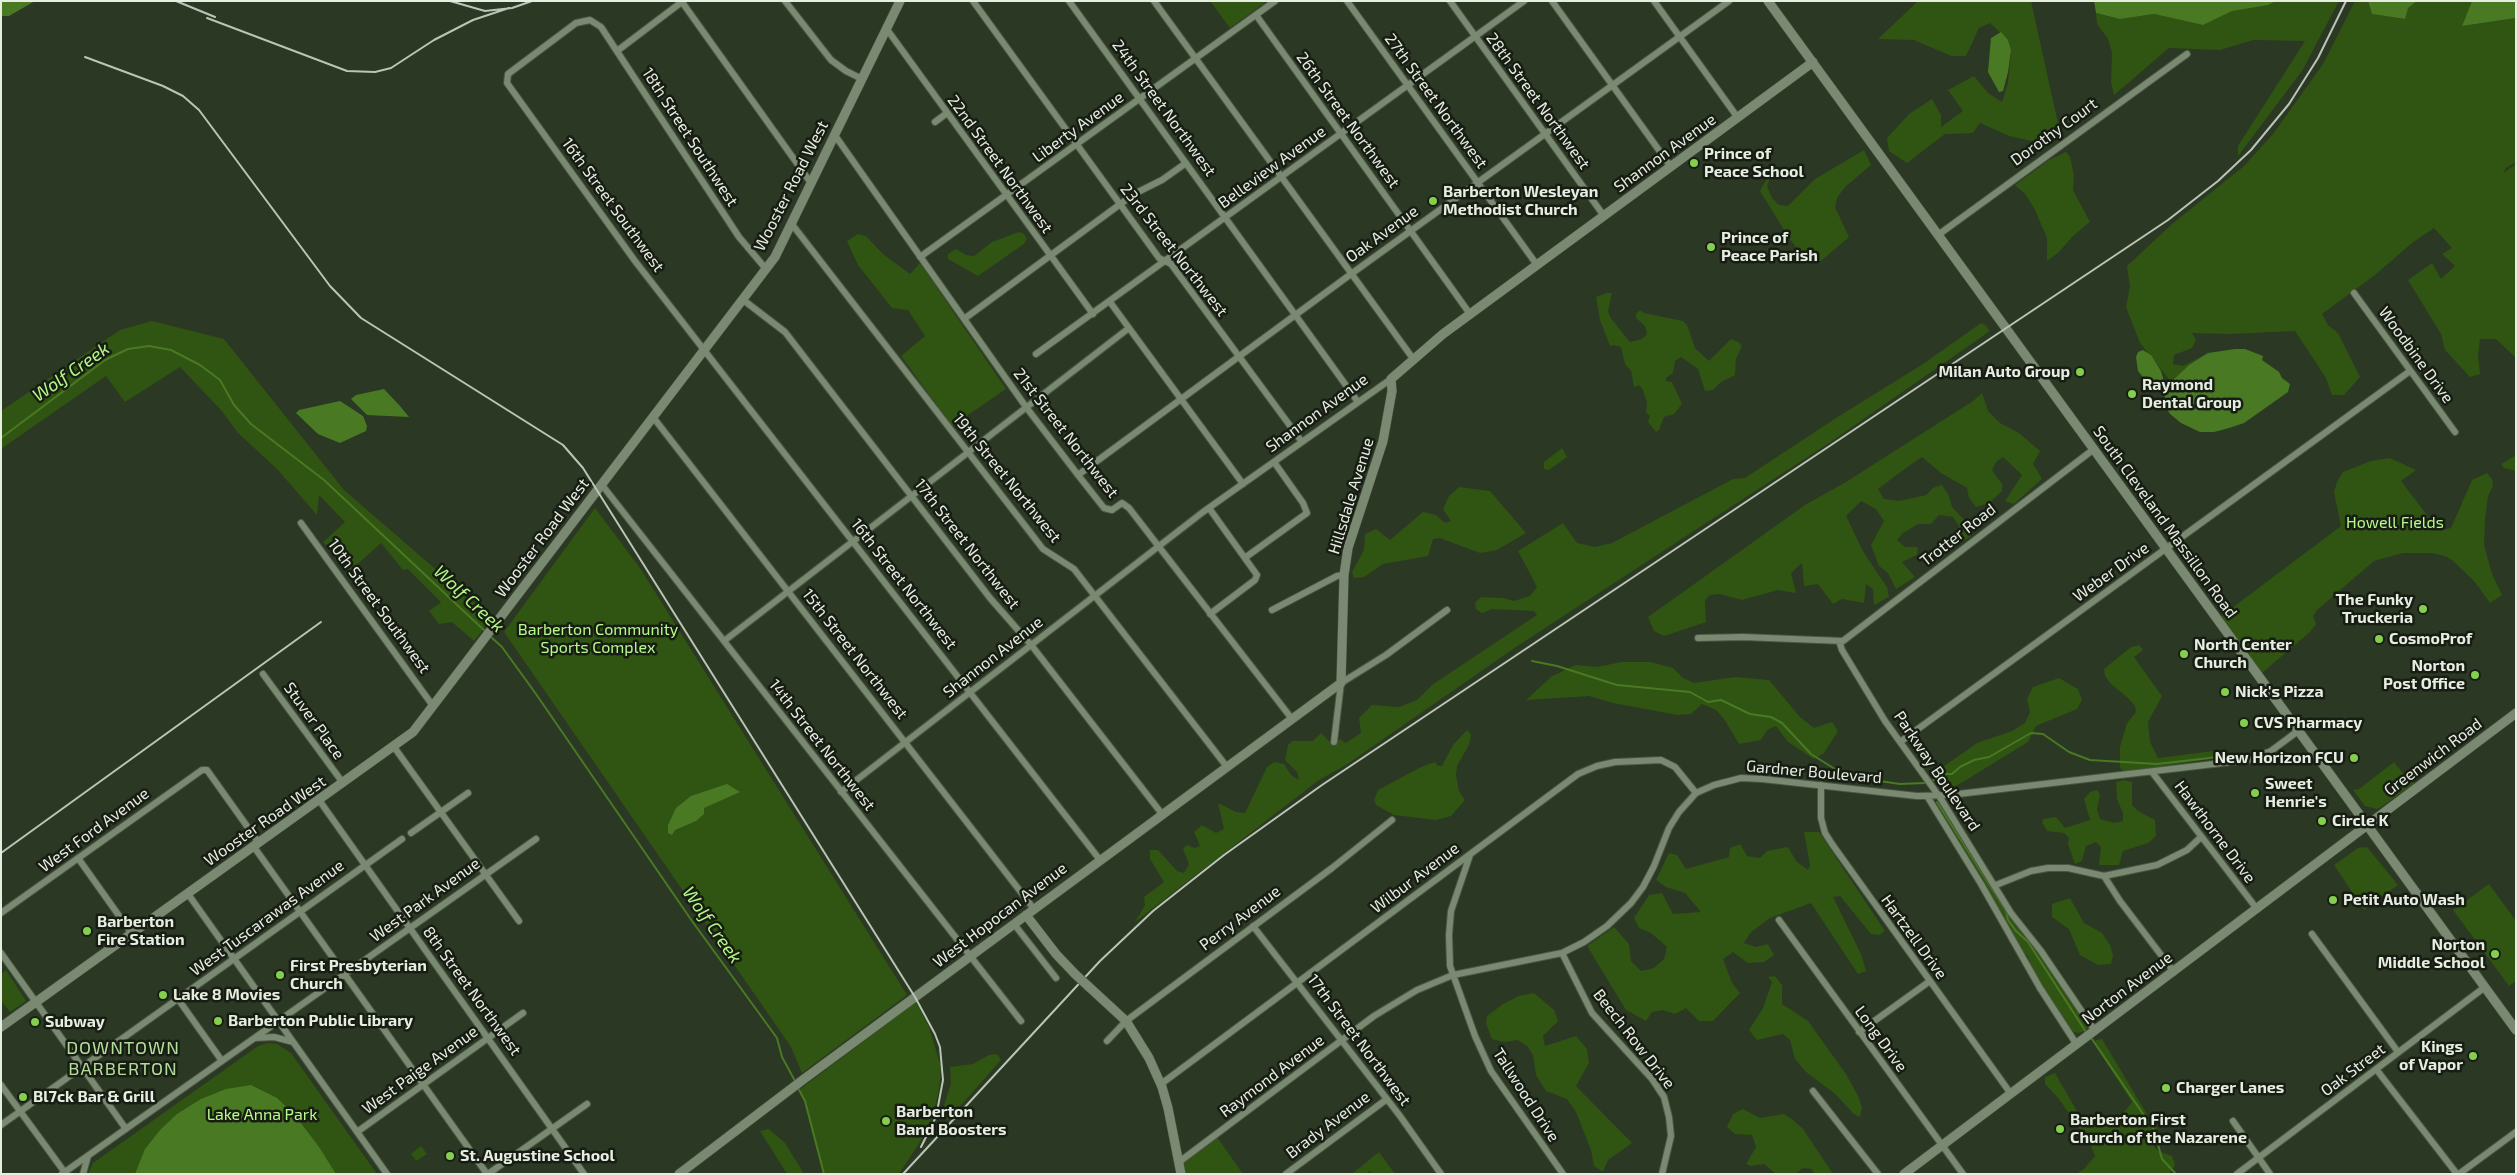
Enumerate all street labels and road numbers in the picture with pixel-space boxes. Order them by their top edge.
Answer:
street label: 28th Street Northwest [1482,29,1594,173]
street label: 27th Street Northwest [1381,30,1491,172]
street label: 24th Street Northwest [1108,36,1220,180]
street label: 26th Street Northwest [1292,48,1404,192]
street label: 18th Street Southwest [638,64,742,210]
street label: Liberty Avenue [1029,87,1127,167]
street label: 22nd Street Northwest [943,91,1057,237]
street label: Dorothy Court [2007,94,2101,170]
street label: Shannon Avenue [1610,110,1720,196]
street label: Wooster Road West [750,118,832,254]
street label: Belleview Avenue [1215,122,1329,212]
street label: 16th Street Southwest [558,134,668,276]
street label: 23rd Street Northwest [1116,180,1232,320]
street label: Oak Avenue [1342,201,1422,267]
street label: Woodbine Drive [2375,303,2457,407]
street label: 21st Street Northwest [1009,364,1123,502]
street label: Shannon Avenue [1262,370,1372,456]
street label: 19th Street Northwest [949,410,1065,546]
street label: South Cleveland Massillon Road [2089,422,2241,622]
street label: Hillsdale Avenue [1324,435,1378,557]
street label: Wooster Road West [491,475,593,601]
street label: 17th Street Northwest [910,475,1024,613]
street label: Trotter Road [1916,500,2000,570]
street label: 16th Street Northwest [847,515,961,653]
street label: 10th Street Southwest [324,535,434,677]
street label: Weber Drive [2069,538,2153,606]
street label: 15th Street Northwest [798,585,912,723]
street label: Shannon Avenue [939,612,1047,702]
street label: 14th Street Northwest [765,676,879,814]
street label: Stuver Place [280,679,348,763]
street label: Parkway Boulevard [1890,707,1984,835]
street label: Greenwich Road [2380,714,2486,800]
street label: Gardner Boulevard [1745,757,1883,787]
street label: Wooster Road West [201,772,329,870]
street label: Hawthorne Drive [2170,777,2260,887]
street label: West Ford Avenue [35,784,153,876]
street label: Wilbur Avenue [1367,839,1463,917]
street label: West Park Avenue [366,854,484,946]
street label: West Tuscarawas Avenue [186,856,348,980]
street label: West Hopocan Avenue [929,858,1071,972]
street label: Perry Avenue [1196,881,1284,955]
street label: Hartzell Drive [1877,891,1951,983]
street label: 8th Street Northwest [419,923,525,1059]
street label: Norton Avenue [2078,948,2176,1028]
street label: 17th Street Northwest [1303,970,1415,1110]
street label: Beech Row Drive [1589,985,1679,1093]
street label: Long Drive [1851,1002,1911,1076]
street label: West Paige Avenue [359,1022,481,1118]
street label: Raymond Avenue [1216,1030,1328,1122]
street label: Oak Street [2317,1040,2389,1100]
street label: Tallwood Drive [1489,1045,1563,1145]
street label: Brady Avenue [1282,1087,1374,1163]

